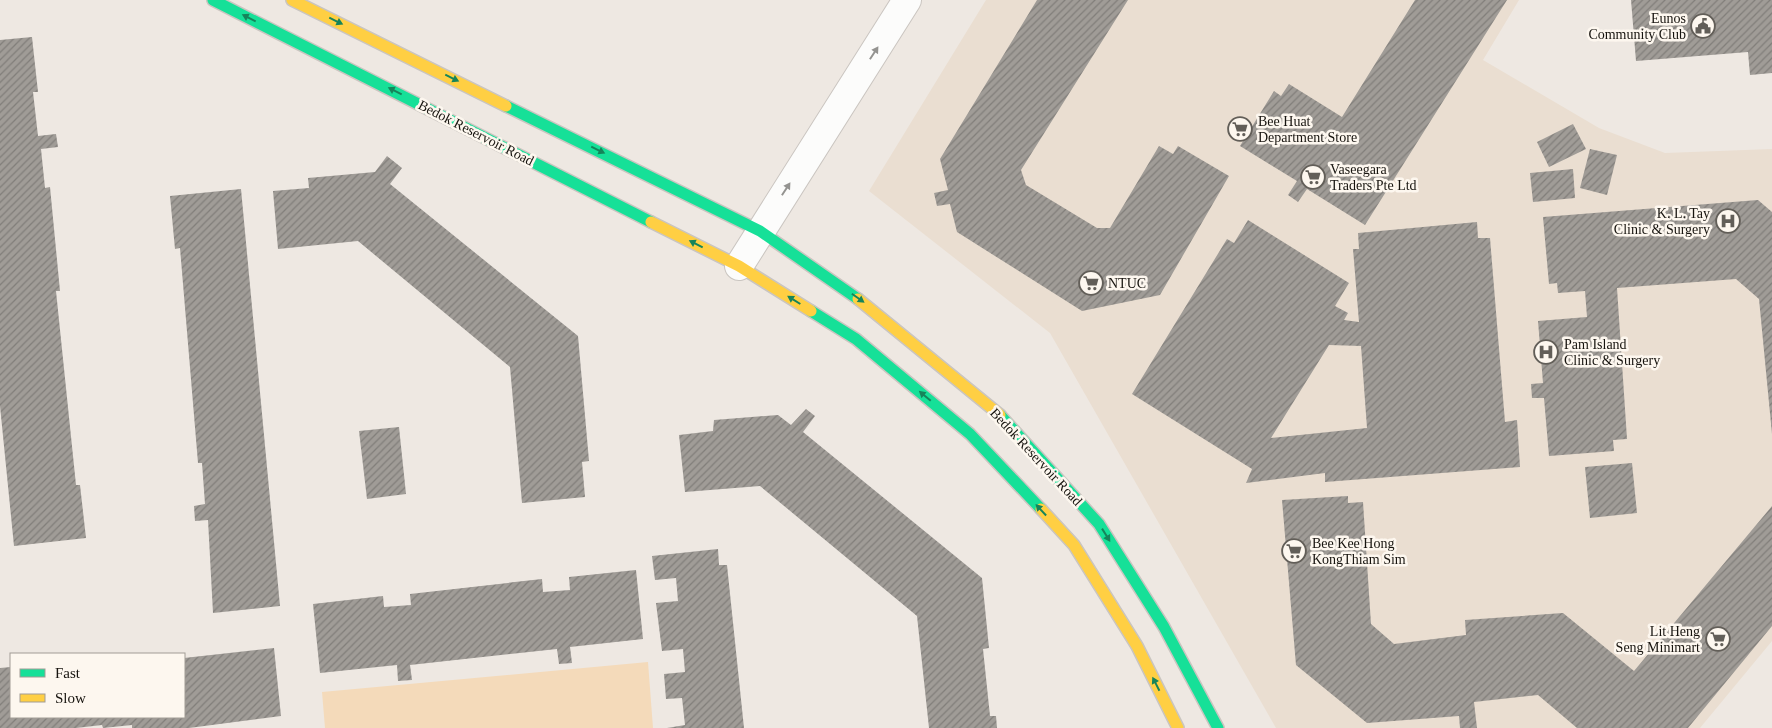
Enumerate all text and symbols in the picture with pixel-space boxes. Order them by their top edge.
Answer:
place label: Eunos Community Club [1588,11,1686,42]
public building icon: Eunos Community Club [1690,13,1716,39]
one-way arrow [242,14,257,22]
one-way arrow [329,18,343,26]
one-way arrow [869,46,878,59]
one-way arrow [445,74,459,82]
one-way arrow [388,87,402,95]
street label: Bedok Reservoir Road [416,97,536,169]
place label: Bee Huat Department Store [1258,114,1357,145]
supermarket icon: Bee Huat Department Store [1227,116,1253,142]
one-way arrow [591,146,605,154]
place label: Vaseegara Traders Pte Ltd [1330,162,1417,193]
supermarket icon: Vaseegara Traders Pte Ltd [1300,164,1326,190]
one-way arrow [781,183,791,196]
place label: K. L. Tay Clinic & Surgery [1614,206,1710,237]
hospital icon: K. L. Tay Clinic & Surgery [1715,208,1741,234]
one-way arrow [688,240,703,248]
supermarket icon: NTUC [1078,270,1104,296]
place label: NTUC [1108,276,1146,291]
one-way arrow [851,293,864,303]
one-way arrow [788,296,801,305]
place label: Pam Island Clinic & Surgery [1564,337,1660,368]
hospital icon: Pam Island Clinic & Surgery [1533,339,1559,365]
one-way arrow [918,391,931,402]
street label: Bedok Reservoir Road [987,405,1085,509]
one-way arrow [1035,504,1047,516]
one-way arrow [1101,529,1111,542]
place label: Bee Kee Hong KongThiam Sim [1312,536,1406,567]
supermarket icon: Bee Kee Hong KongThiam Sim [1281,538,1307,564]
place label: Lit Heng Seng Minimart [1616,624,1700,655]
supermarket icon: Lit Heng Seng Minimart [1705,626,1731,652]
legend [10,653,185,718]
text: Fast [55,665,81,681]
one-way arrow [1152,677,1160,692]
text: Slow [55,690,86,706]

